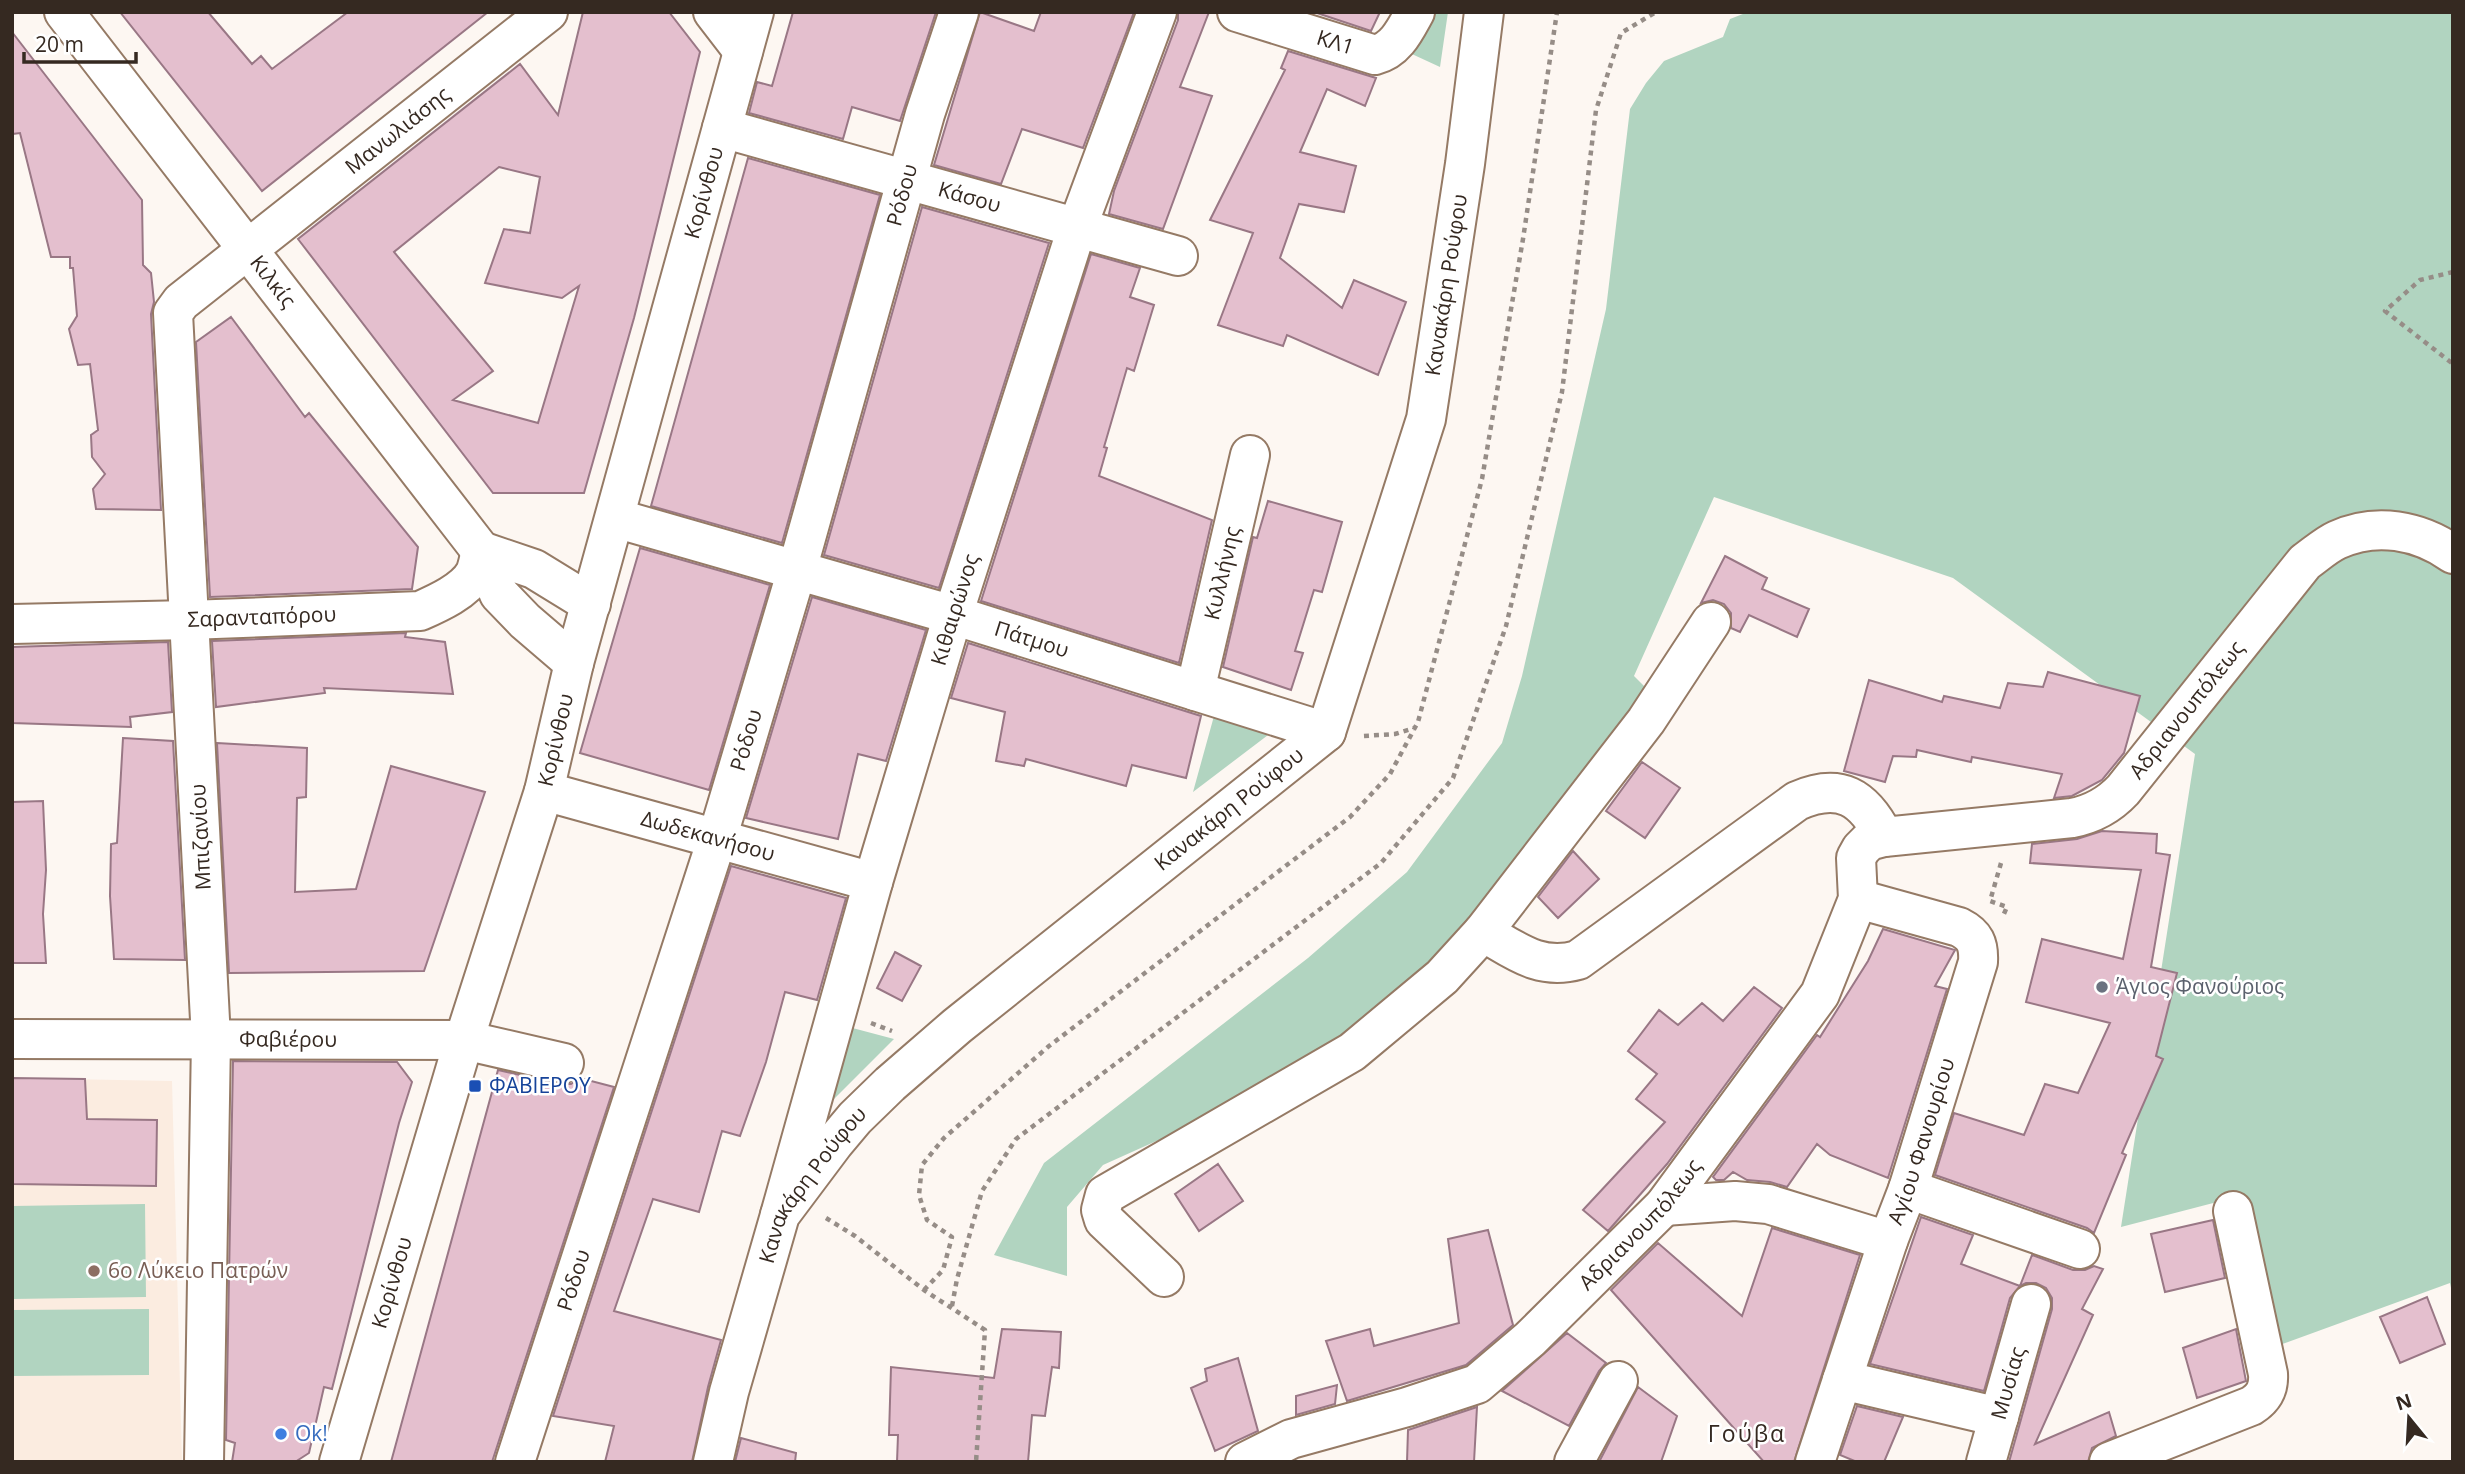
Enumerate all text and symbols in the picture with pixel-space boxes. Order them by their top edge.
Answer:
scale bar [24,21,136,65]
street label: ΚΛ1 [1314,23,1358,61]
text: 20 m [35,30,84,58]
street label: Μανωλιάσης [339,80,455,180]
street label: Κορίνθου [677,143,729,242]
street label: Ρόδου [879,161,923,229]
street label: Κάσου [935,174,1004,219]
street label: Κανακάρη Ρούφου [1418,192,1473,378]
street label: Κιλκίς [244,249,303,313]
street label: Κυλλήνης [1197,523,1246,623]
street label: Κιθαιρώνος [924,550,985,669]
street label: Σαρανταπόρου [187,599,337,633]
street label: Πάτμου [991,614,1073,664]
street label: Αδριανουπόλεως [2122,634,2250,784]
street label: Κορίνθου [531,691,579,789]
street label: Ρόδου [723,706,768,774]
street label: Κανακάρη Ρούφου [1148,740,1309,876]
street label: Μπιζανίου [183,783,217,891]
street label: Δωδεκανήσου [638,804,778,867]
place label: Άγιος Φανούριος [2116,972,2284,1000]
marker: Άγιος Φανούριος [2094,979,2110,995]
street label: Φαβιέρου [239,1025,337,1053]
street label: Αγίου Φανουρίου [1881,1054,1961,1228]
place label: ΦΑΒΙΕΡΟΥ [489,1071,591,1099]
marker: ΦΑΒΙΕΡΟΥ [467,1078,483,1094]
street label: Κανακάρη Ρούφου [752,1100,872,1266]
street label: Αδριανουπόλεως [1572,1153,1707,1296]
street label: Κορίνθου [364,1233,418,1332]
street label: Ρόδου [550,1246,596,1314]
place label: 6ο Λύκειο Πατρών [108,1256,288,1284]
marker: 6ο Λύκειο Πατρών [86,1263,102,1279]
street label: Μυσίας [1984,1343,2031,1423]
north arrow [2374,1383,2444,1453]
text: N [2392,1387,2415,1417]
district label: Γούβα [1708,1417,1786,1449]
place label: Ok! [295,1419,328,1447]
marker: Ok! [273,1426,289,1442]

